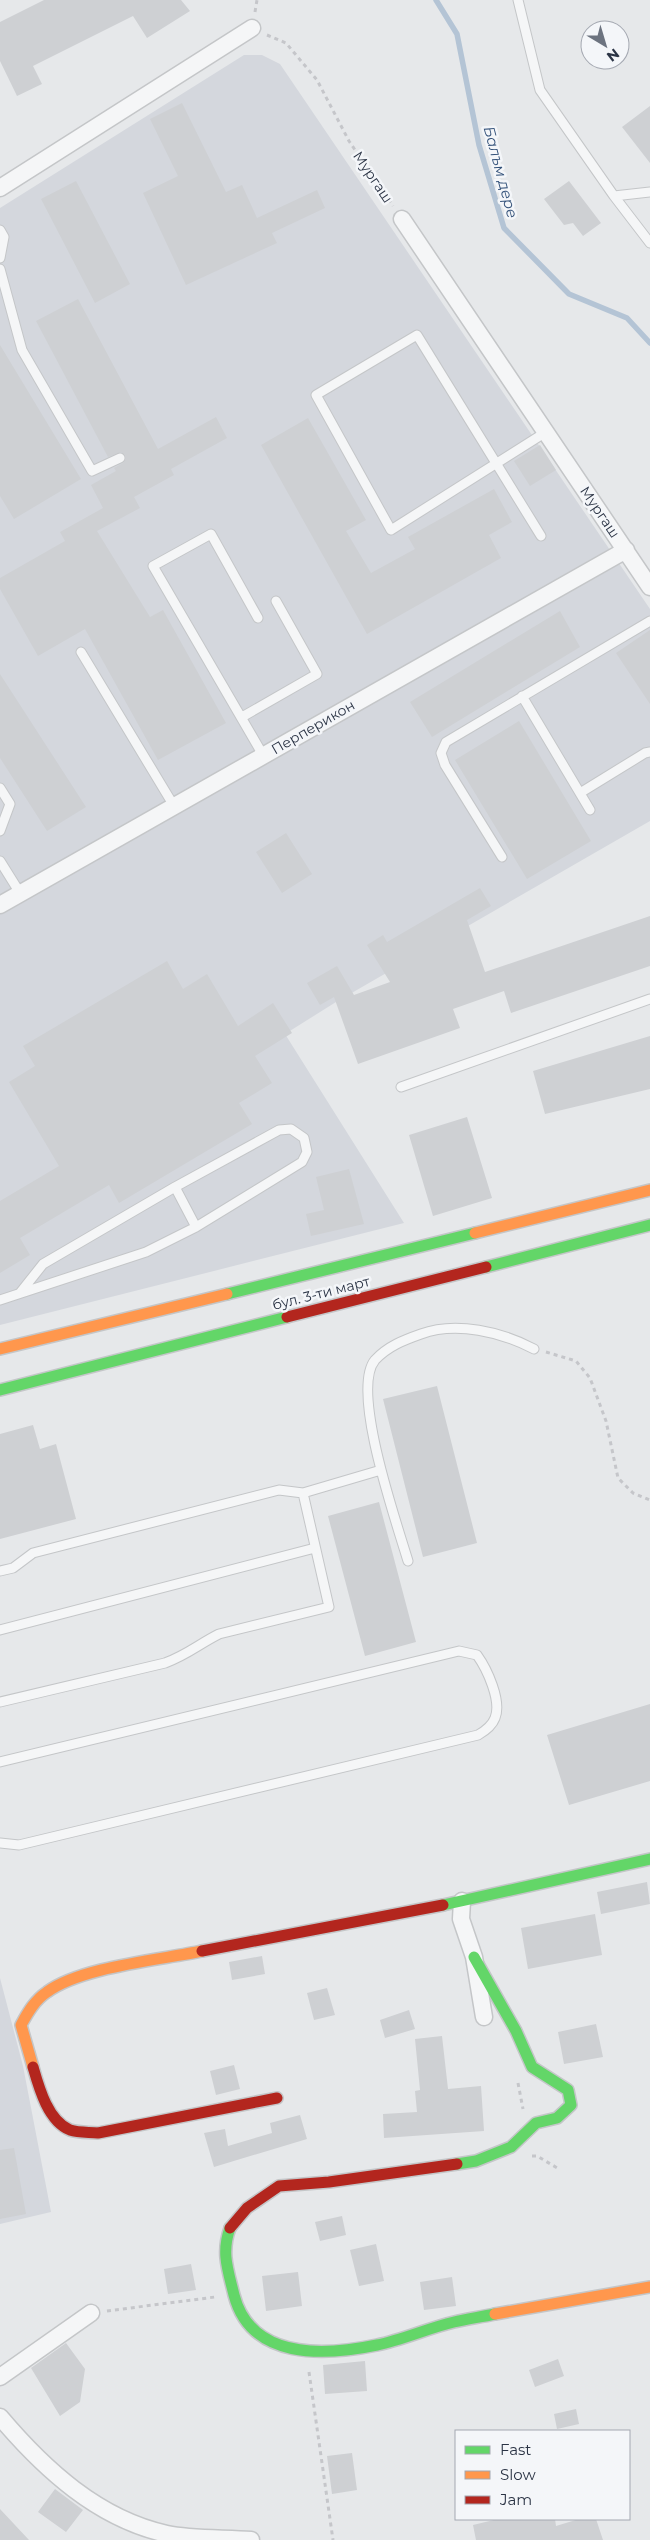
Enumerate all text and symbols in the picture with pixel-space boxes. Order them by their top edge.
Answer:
north arrow [580,20,630,70]
text: N [603,45,623,66]
water label: Балъм дере [480,124,522,220]
street label: Мургаш [349,148,397,206]
street label: Мургаш [576,483,624,541]
street label: Перперикон [268,696,358,758]
street label: бул. 3-ти март [270,1272,372,1314]
legend [455,2430,630,2520]
text: Fast [500,2440,531,2459]
text: Slow [500,2465,536,2484]
text: Jam [499,2490,532,2509]

